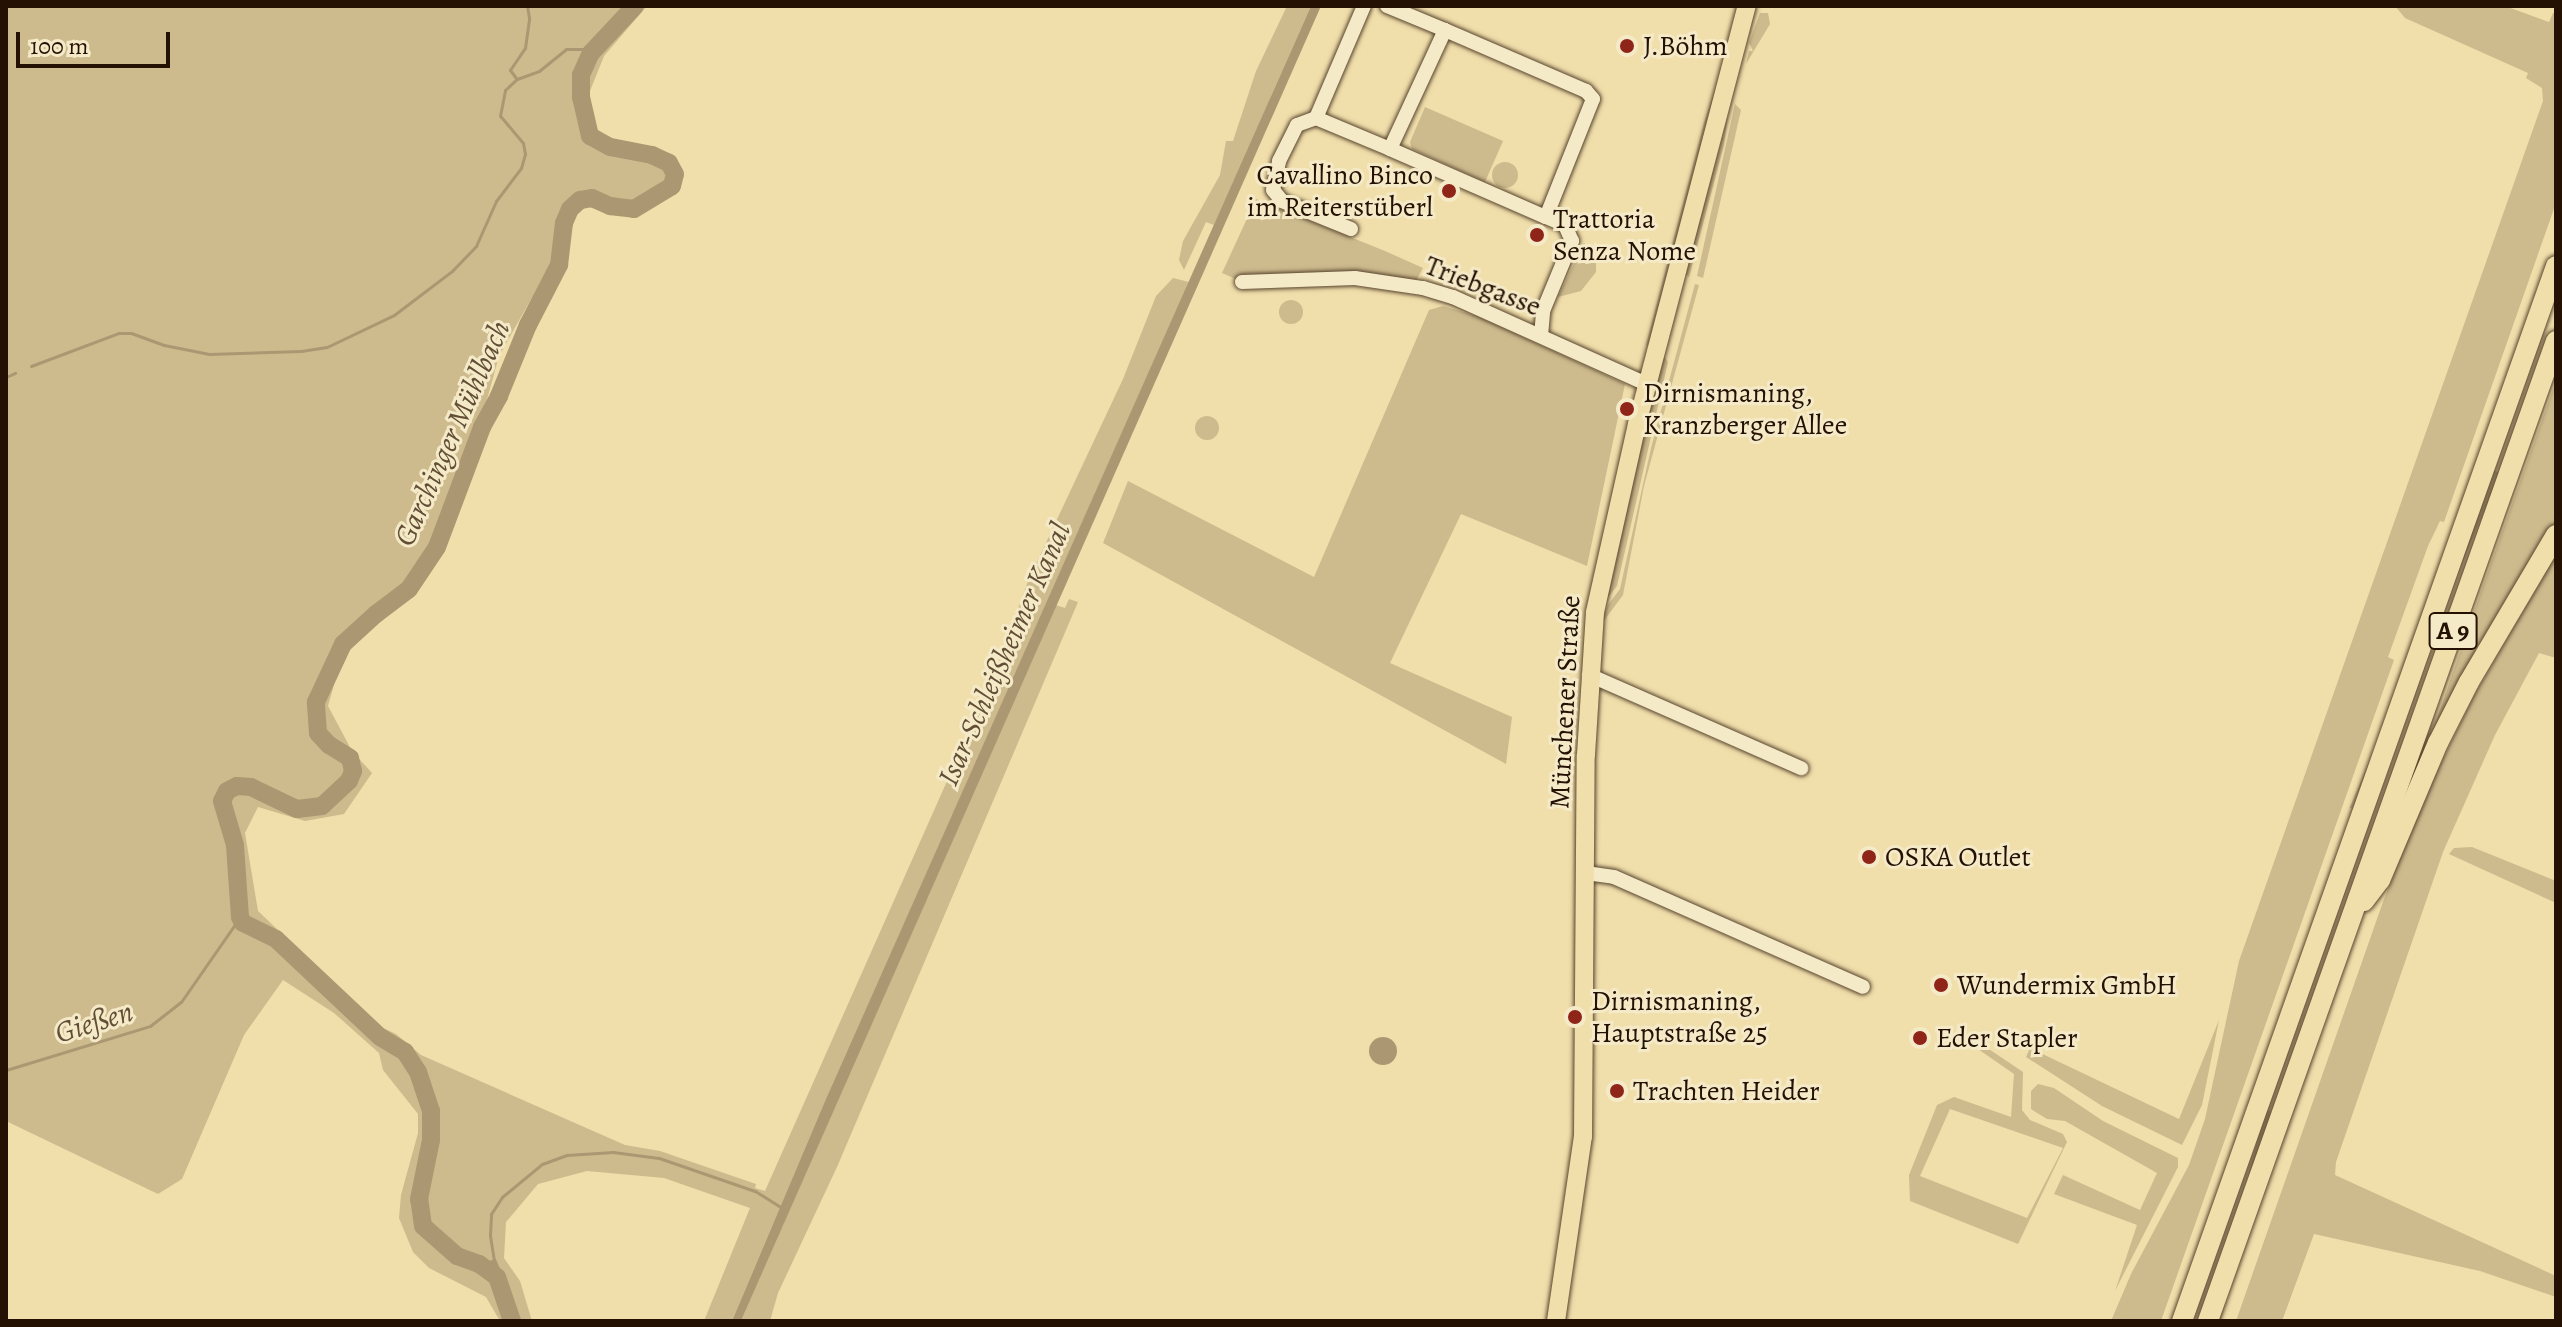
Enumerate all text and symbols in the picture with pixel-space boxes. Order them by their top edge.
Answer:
scale bar [20,16,174,66]
place label: J.Böhm [1643,29,1728,63]
text: 100 m [30,30,89,62]
marker: J.Böhm [1618,37,1636,55]
place label: Cavallino Binco im Reiterstüberl [1247,158,1433,224]
marker: Cavallino Binco im Reiterstüberl [1440,182,1458,200]
place label: Trattoria Senza Nome [1553,202,1696,268]
marker: Trattoria Senza Nome [1528,226,1546,244]
street label: Triebgasse [1420,249,1546,323]
water label: Garchinger Mühlbach [386,315,518,551]
place label: Dirnismaning, Kranzberger Allee [1643,376,1847,442]
marker: Dirnismaning, Kranzberger Allee [1618,400,1636,418]
water label: Isar-Schleißheimer Kanal [930,517,1078,791]
street label: Münchener Straße [1543,594,1587,810]
road number: A 9 [2427,609,2479,653]
place label: OSKA Outlet [1885,840,2031,874]
marker: OSKA Outlet [1860,848,1878,866]
place label: Wundermix GmbH [1957,968,2177,1002]
marker: Wundermix GmbH [1932,976,1950,994]
place label: Dirnismaning, Hauptstraße 25 [1591,984,1768,1050]
water label: Gießen [51,993,137,1051]
marker: Dirnismaning, Hauptstraße 25 [1566,1008,1584,1026]
place label: Eder Stapler [1936,1021,2078,1055]
marker: Eder Stapler [1911,1029,1929,1047]
place label: Trachten Heider [1633,1074,1820,1108]
marker: Trachten Heider [1608,1082,1626,1100]

